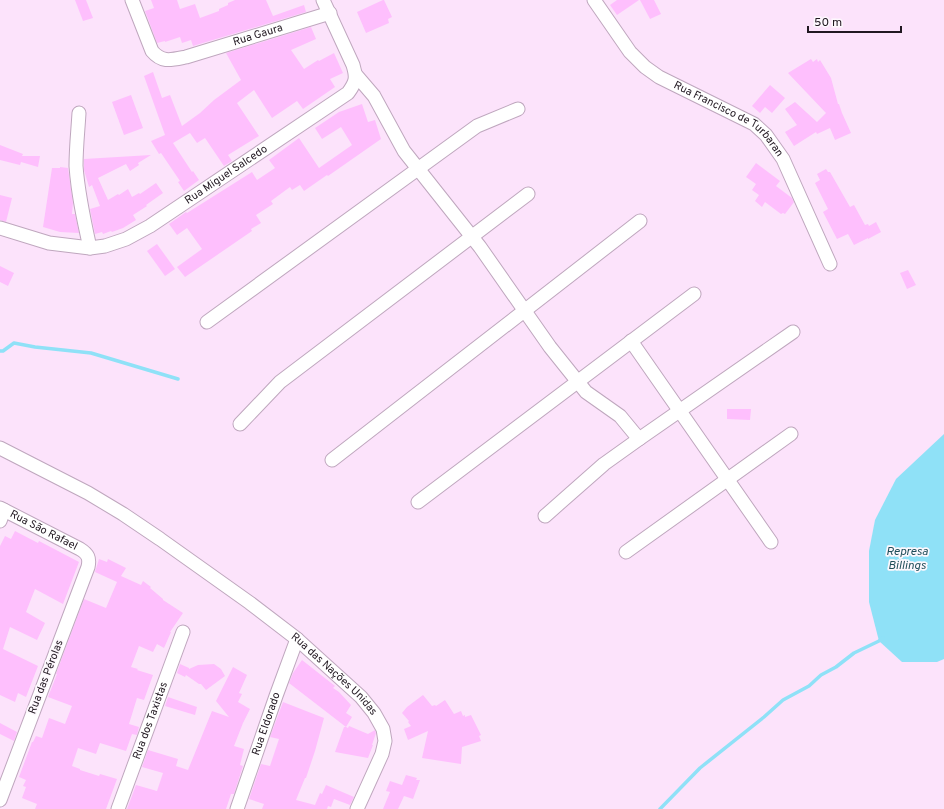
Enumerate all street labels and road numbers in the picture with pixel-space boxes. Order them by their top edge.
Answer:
street label: Rua Gaura [231,21,285,49]
street label: Rua Francisco de Turbaran [671,78,786,160]
street label: Rua Miguel Salcedo [182,142,270,207]
street label: Rua São Rafael [7,507,80,554]
street label: Rua das Nações Unidas [288,630,380,718]
street label: Rua das Pérolas [25,638,67,716]
street label: Rua dos Taxistas [130,680,171,761]
street label: Rua Eldorado [249,690,284,757]

